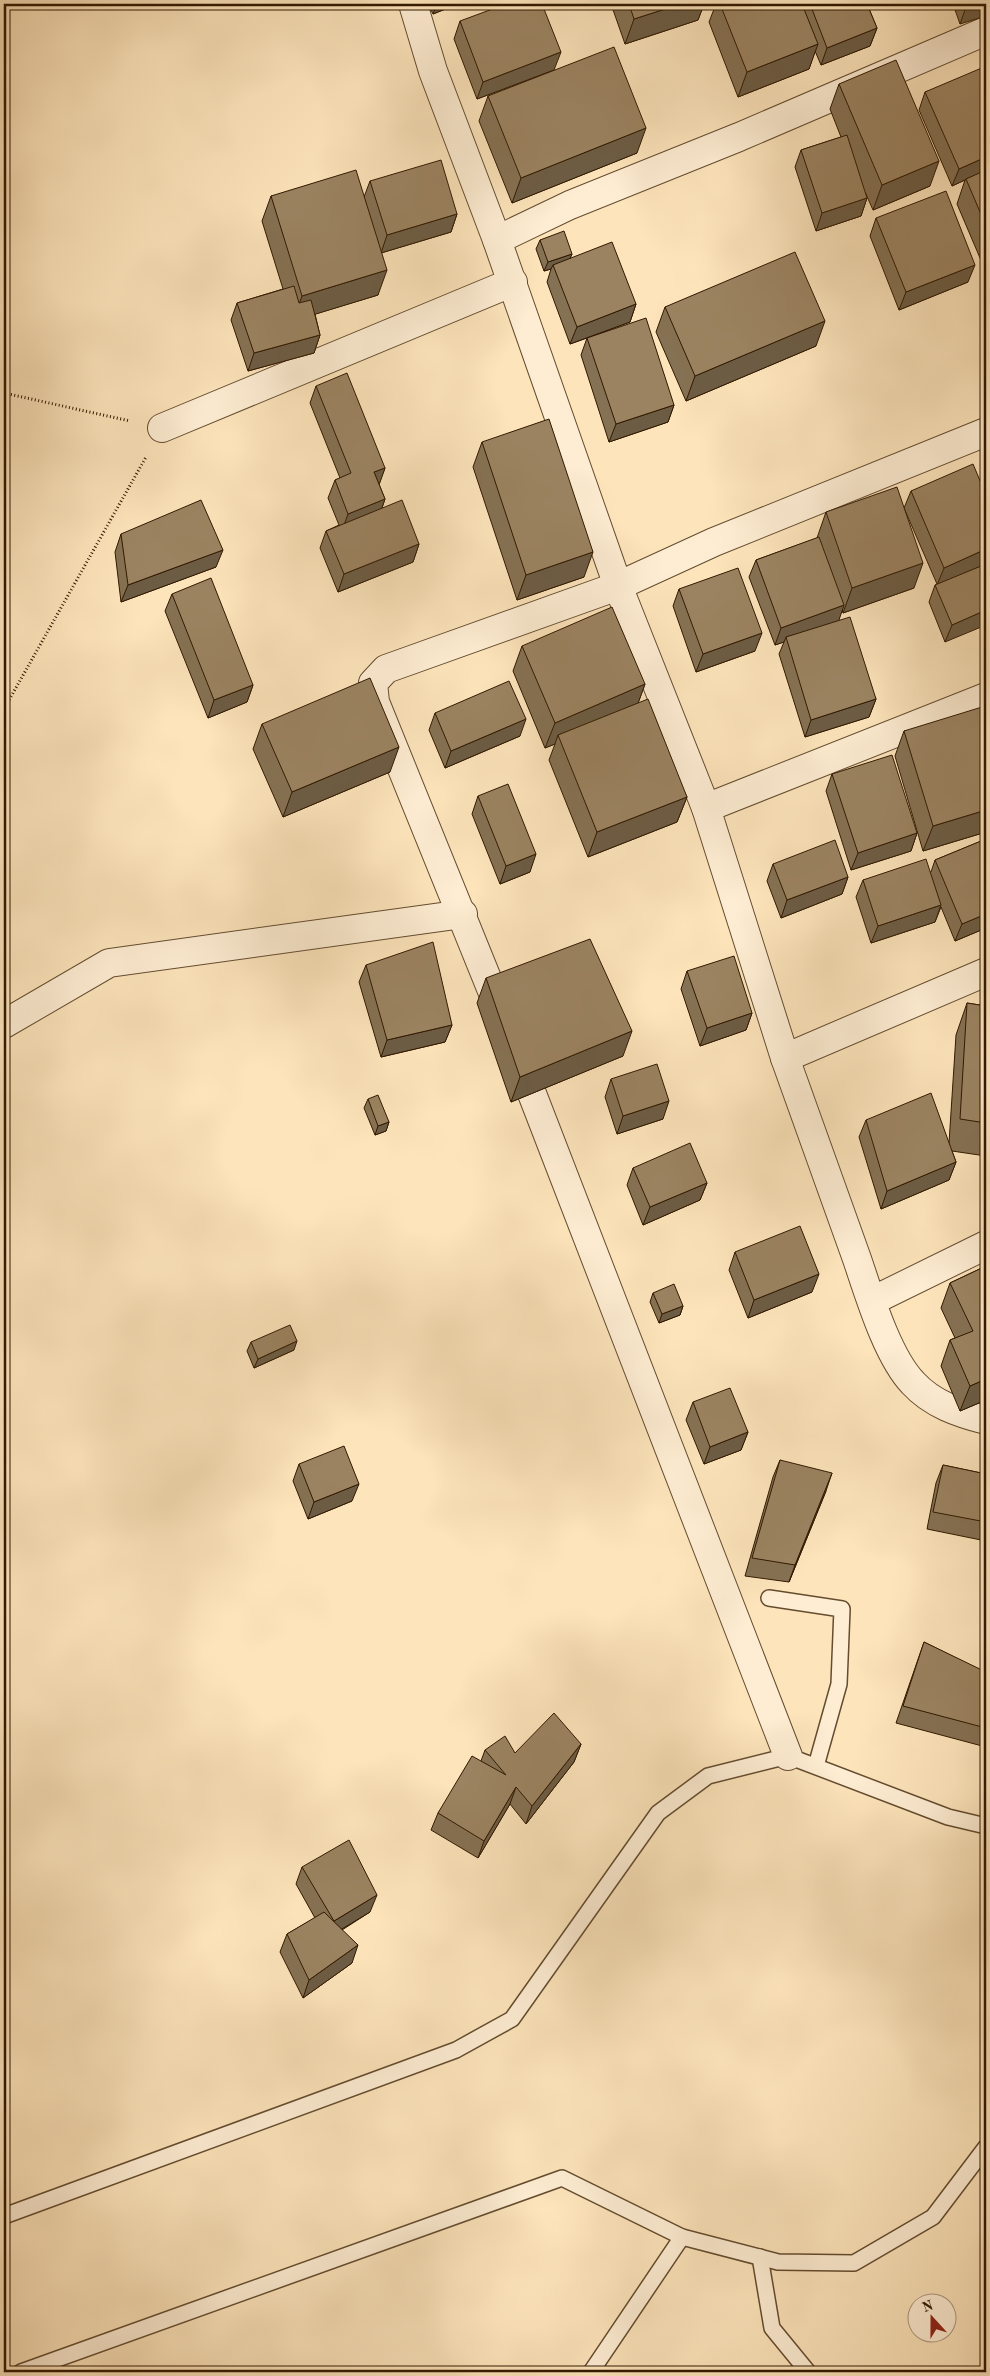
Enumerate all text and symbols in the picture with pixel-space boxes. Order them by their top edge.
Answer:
north arrow [908,2294,958,2344]
text: N [920,2298,935,2315]

